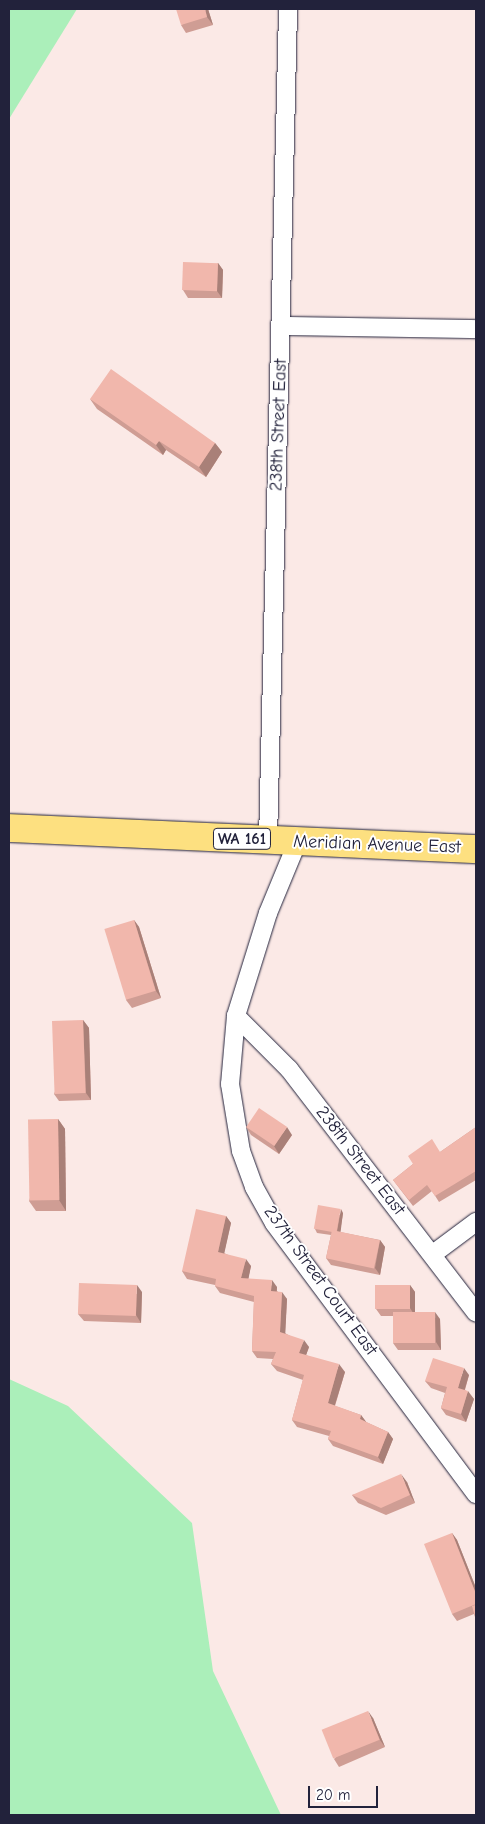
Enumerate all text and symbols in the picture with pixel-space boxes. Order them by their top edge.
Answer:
street label: 238th Street East [266,358,292,492]
road number: WA 161 [212,826,272,852]
street label: Meridian Avenue East [293,831,461,859]
street label: 238th Street East [311,1102,409,1220]
street label: 237th Street Court East [258,1202,382,1360]
scale bar [310,1776,380,1808]
text: 20 m [316,1786,350,1804]

